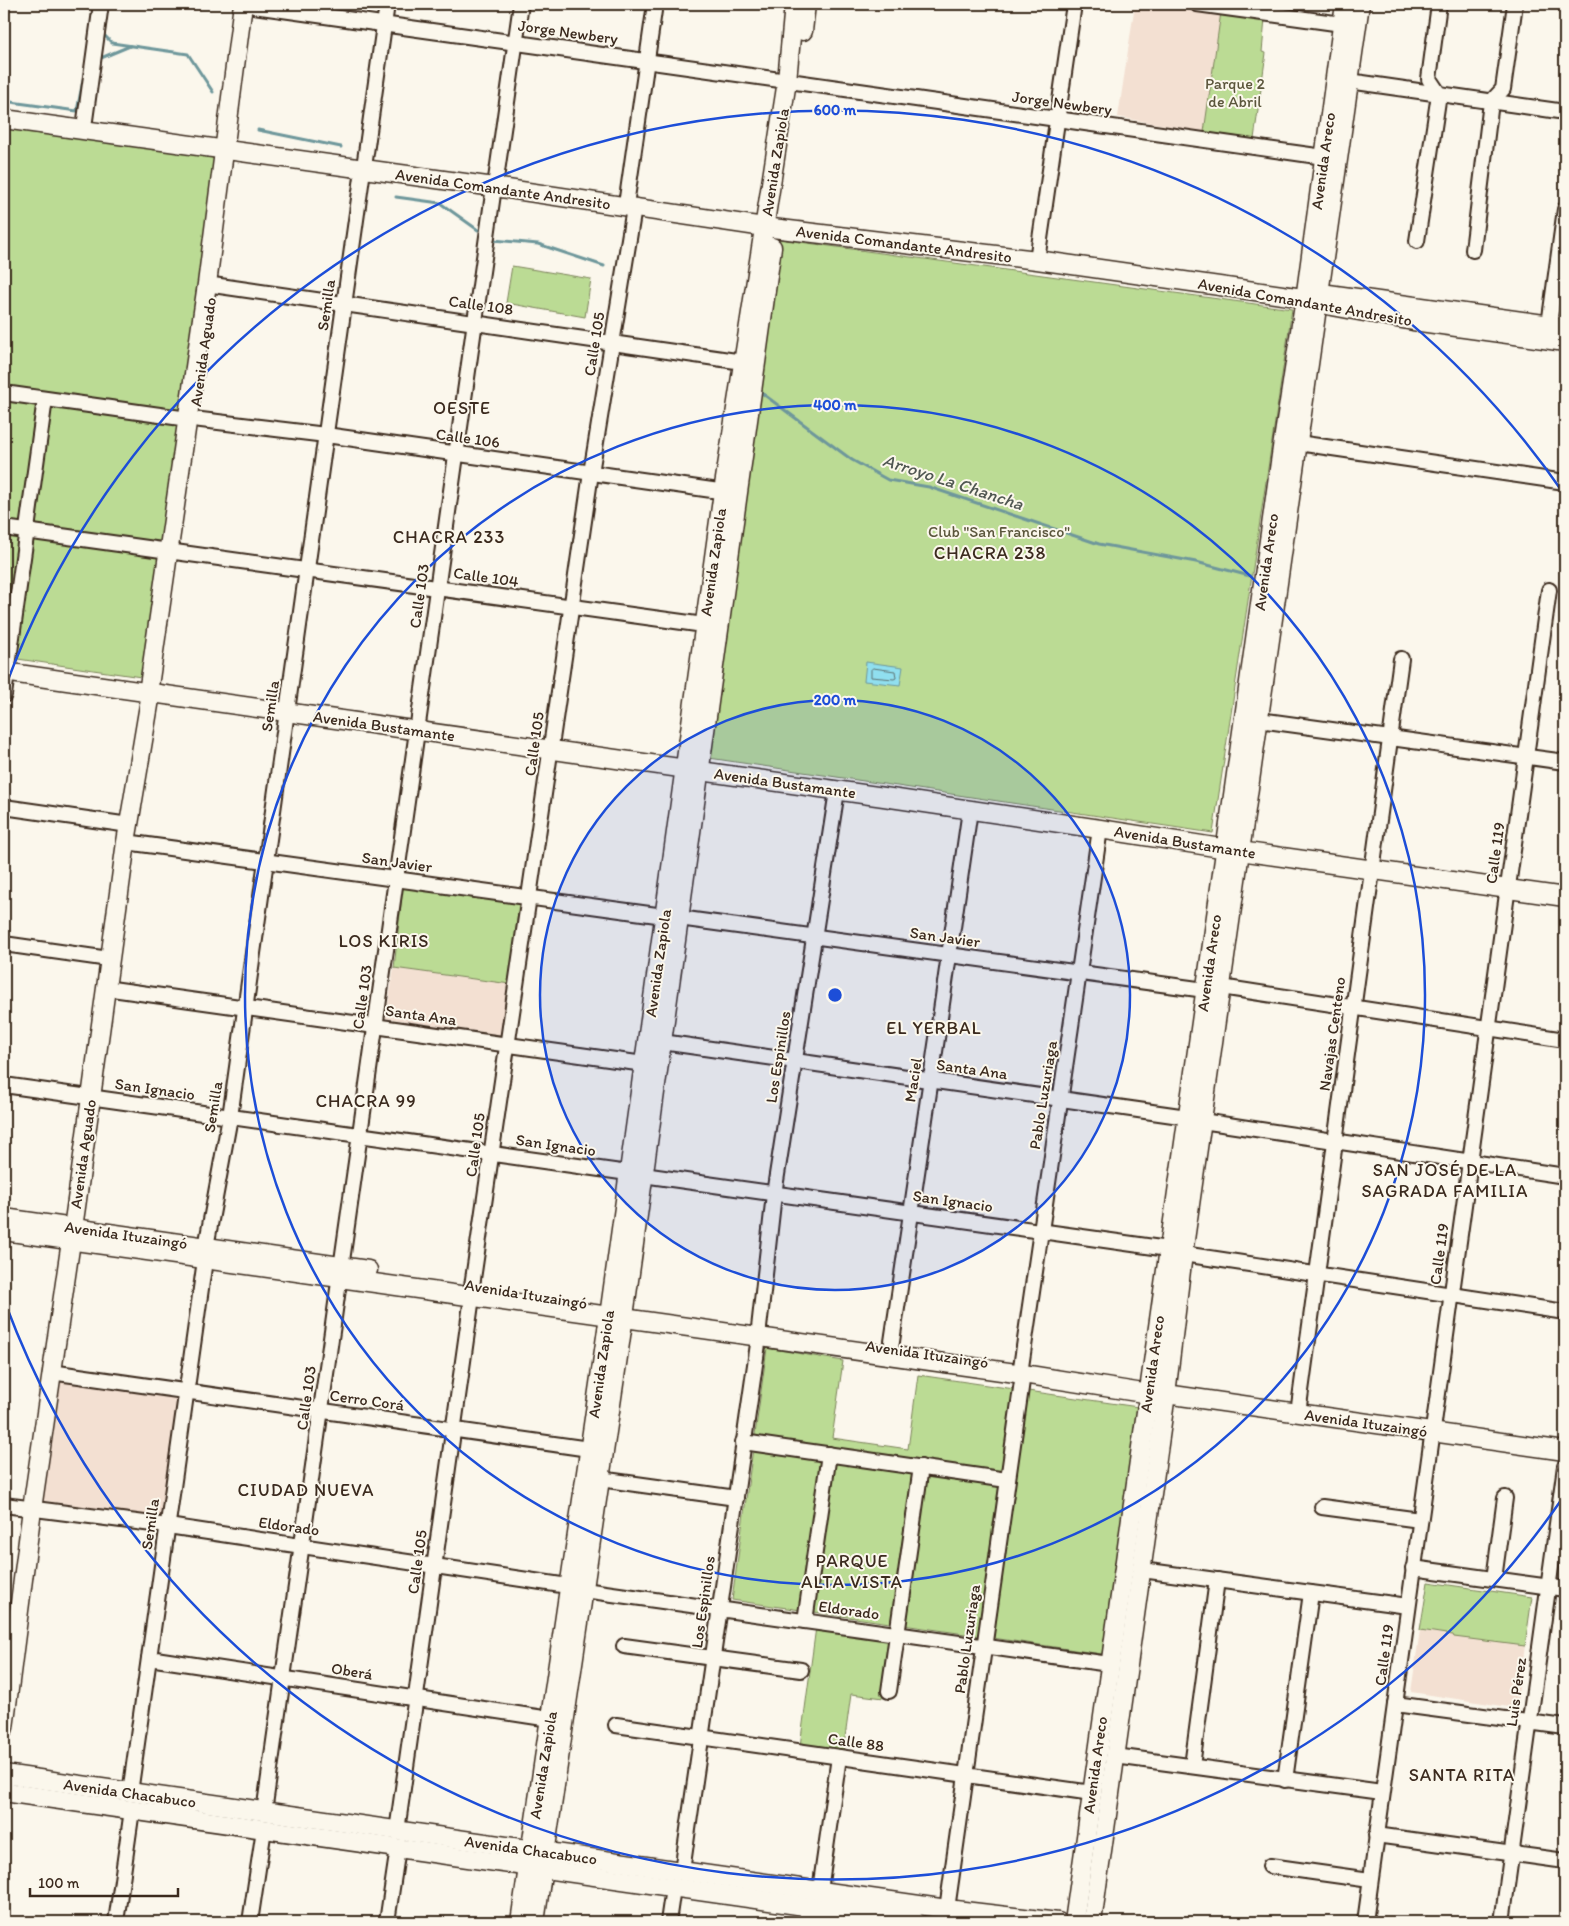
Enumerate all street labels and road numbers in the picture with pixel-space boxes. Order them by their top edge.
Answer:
street label: Jorge Newbery [517,16,619,48]
street label: Jorge Newbery [1011,87,1113,119]
street label: Avenida Zapiola [757,106,793,217]
street label: Avenida Areco [1307,111,1339,211]
street label: Avenida Comandante Andresito [394,164,612,214]
street label: Avenida Comandante Andresito [795,221,1013,267]
street label: Avenida Comandante Andresito [1196,274,1414,330]
street label: Semilla [313,277,339,332]
street label: Calle 108 [448,291,515,319]
street label: Avenida Aguado [186,296,220,408]
street label: Calle 105 [580,311,608,377]
street label: Calle 106 [435,424,501,452]
street label: Avenida Zapiola [696,506,730,617]
street label: Avenida Areco [1250,512,1282,612]
street label: Calle 103 [405,562,433,629]
street label: Calle 104 [452,563,520,591]
street label: Semilla [257,678,283,733]
street label: Avenida Bustamante [312,707,456,745]
street label: Calle 105 [520,711,548,777]
street label: Avenida Bustamante [713,764,857,802]
street label: Avenida Bustamante [1113,821,1257,863]
street label: Calle 119 [1481,821,1509,885]
street label: San Javier [361,848,434,876]
street label: Avenida Zapiola [641,907,675,1018]
street label: Avenida Areco [1193,913,1225,1013]
street label: San Javier [909,923,982,951]
street label: Calle 103 [348,963,376,1030]
street label: Navajas Centeno [1315,976,1349,1092]
street label: Santa Ana [384,1001,458,1029]
street label: Los Espinillos [761,1010,795,1104]
street label: Pablo Luzuriaga [1025,1039,1061,1151]
street label: Santa Ana [935,1055,1009,1083]
street label: Maciel [900,1056,926,1104]
street label: San Ignacio [114,1074,196,1104]
street label: Semilla [200,1079,227,1134]
street label: Avenida Aguado [66,1098,100,1210]
street label: Calle 105 [461,1112,489,1178]
street label: San Ignacio [515,1130,597,1160]
street label: San Ignacio [912,1186,994,1216]
street label: Avenida Ituzaingó [63,1217,189,1253]
street label: Calle 119 [1425,1222,1453,1286]
street label: Avenida Ituzaingó [463,1275,589,1313]
street label: Avenida Zapiola [584,1308,618,1419]
street label: Avenida Areco [1136,1314,1168,1414]
street label: Avenida Ituzaingó [864,1336,990,1372]
street label: Calle 103 [292,1364,320,1431]
street label: Cerro Corá [328,1385,406,1415]
street label: Avenida Ituzaingó [1303,1405,1429,1441]
street label: Semilla [137,1496,163,1551]
street label: Eldorado [257,1512,321,1540]
street label: Calle 105 [403,1529,431,1595]
street label: Los Espinillos [687,1555,719,1649]
street label: Pablo Luzuriaga [950,1583,984,1695]
street label: Eldorado [817,1596,881,1624]
street label: Calle 119 [1370,1623,1398,1687]
street label: Luis Pérez [1502,1656,1530,1728]
street label: Oberá [330,1658,375,1684]
street label: Avenida Zapiola [525,1709,561,1820]
street label: Avenida Areco [1079,1715,1111,1815]
street label: Calle 88 [827,1729,885,1755]
street label: Avenida Chacabuco [63,1774,197,1812]
street label: Avenida Chacabuco [464,1831,598,1869]

